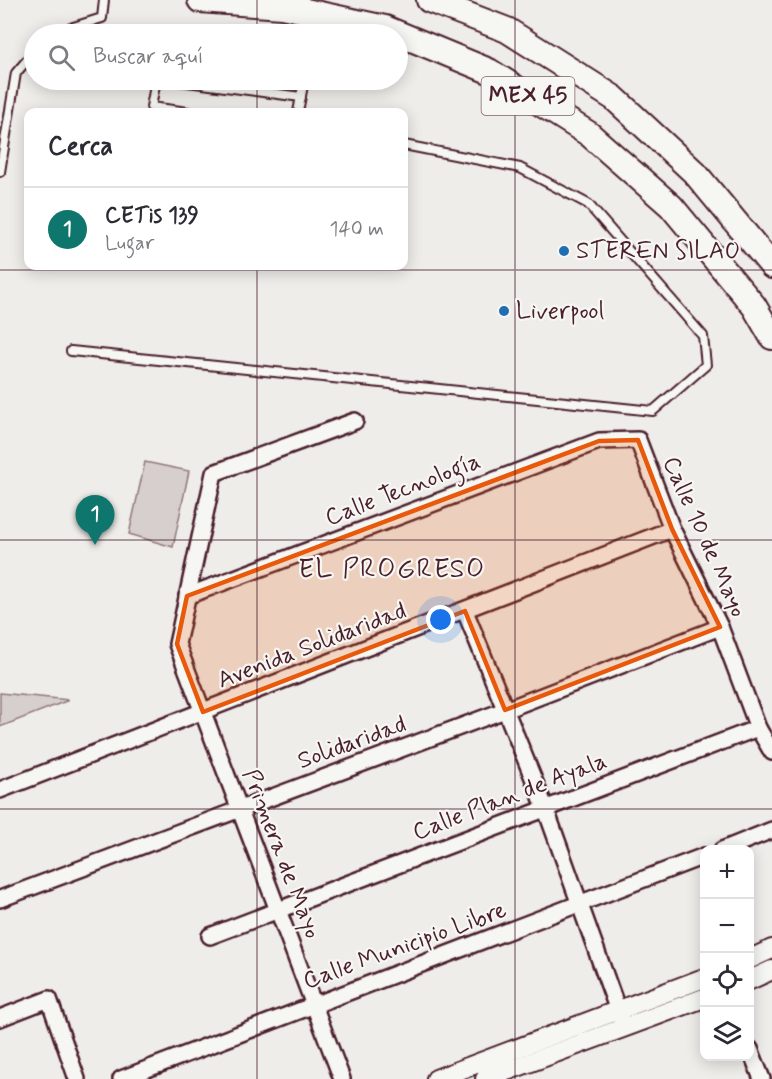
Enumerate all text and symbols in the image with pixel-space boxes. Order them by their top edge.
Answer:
search box [24,24,408,90]
icon: search [45,41,78,74]
text: Buscar aquí [93,43,204,71]
road number: MEX 45 [482,77,574,115]
text: Cerca [48,130,113,164]
text: CETis 139 [105,202,199,230]
text: 1 [63,216,72,243]
text: 140 m [330,216,384,243]
text: Lugar [105,230,154,257]
place label: STEREN SILAO [576,236,740,267]
marker: STEREN SILAO [557,244,571,258]
place label: Liverpool [516,296,604,327]
marker: Liverpool [497,304,511,318]
street label: Calle Tecnología [321,446,486,537]
street label: Calle 10 de Mayo [655,452,753,622]
pin: 1 [76,496,115,545]
district label: EL PROGRESO [298,552,486,587]
street label: Avenida Solidaridad [213,596,411,696]
your location [426,605,455,634]
street label: Solidaridad [293,709,411,777]
street label: Calle Plan de Ayala [408,746,612,848]
street label: Primera de Mayo [234,765,328,943]
map controls [700,845,754,1061]
button: + [700,845,754,899]
street label: Calle Municipio Libre [299,895,511,997]
button: − [700,899,754,953]
button: locate [700,953,754,1007]
button: layers [700,1007,754,1061]

